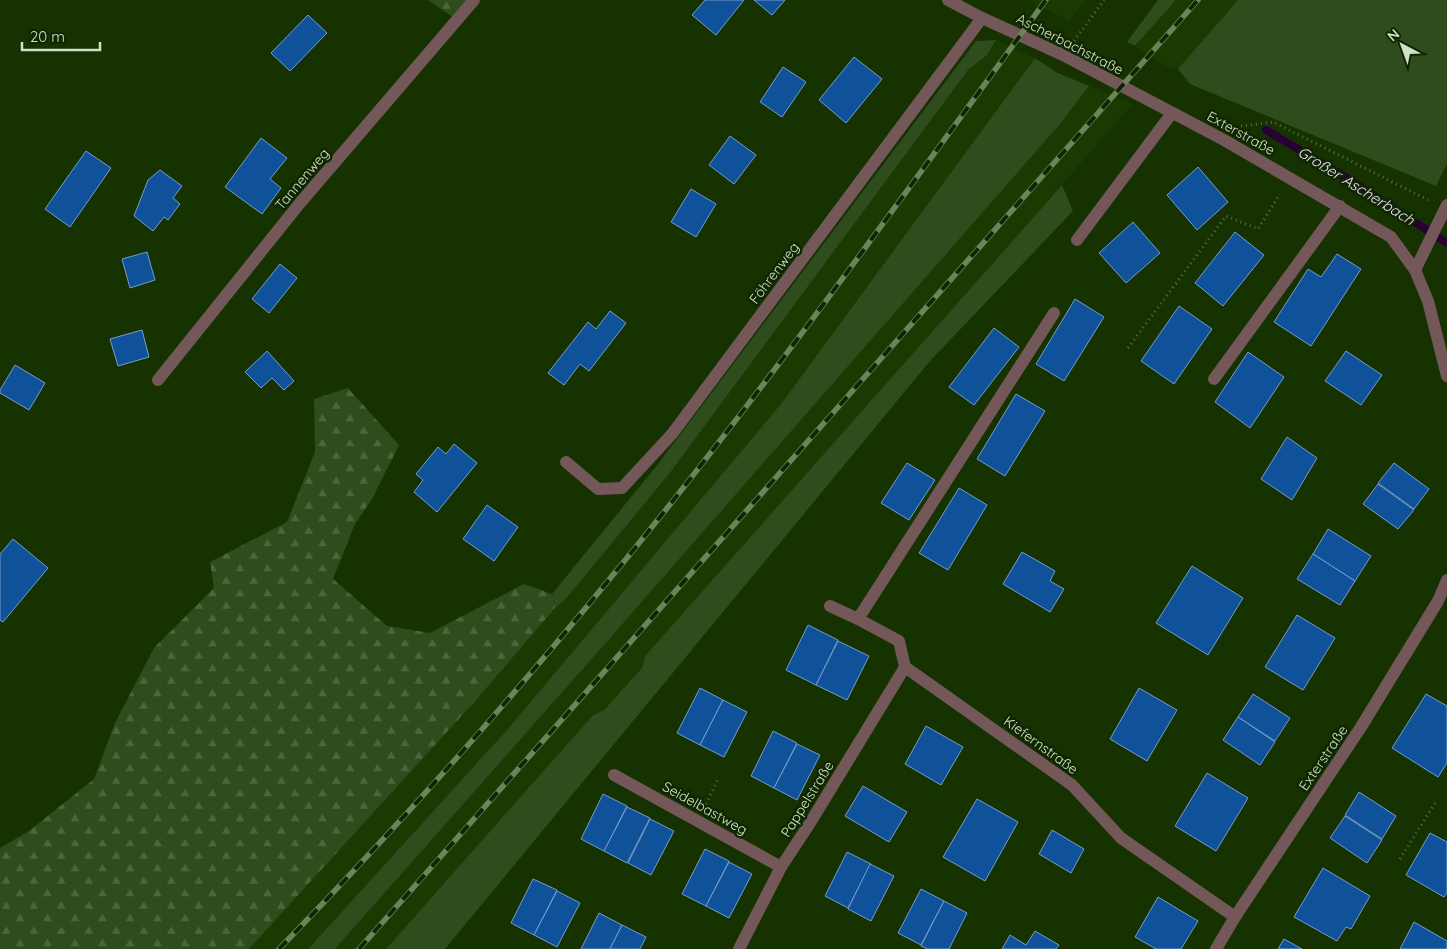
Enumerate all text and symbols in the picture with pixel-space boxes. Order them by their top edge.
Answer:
street label: Ascherbachstraße [1013,9,1127,79]
scale bar [22,20,100,52]
north arrow [1377,20,1427,70]
text: N [1384,25,1403,45]
text: 20 m [30,27,65,46]
street label: Exterstraße [1204,107,1278,159]
water label: Großer Ascherbach [1294,142,1419,229]
street label: Tannenweg [271,145,333,213]
street label: Föhrenweg [745,239,803,307]
street label: Kiefernstraße [1000,712,1082,778]
street label: Exterstraße [1295,722,1351,794]
street label: Pappelstraße [777,758,838,840]
street label: Seidelbastweg [659,777,751,839]

